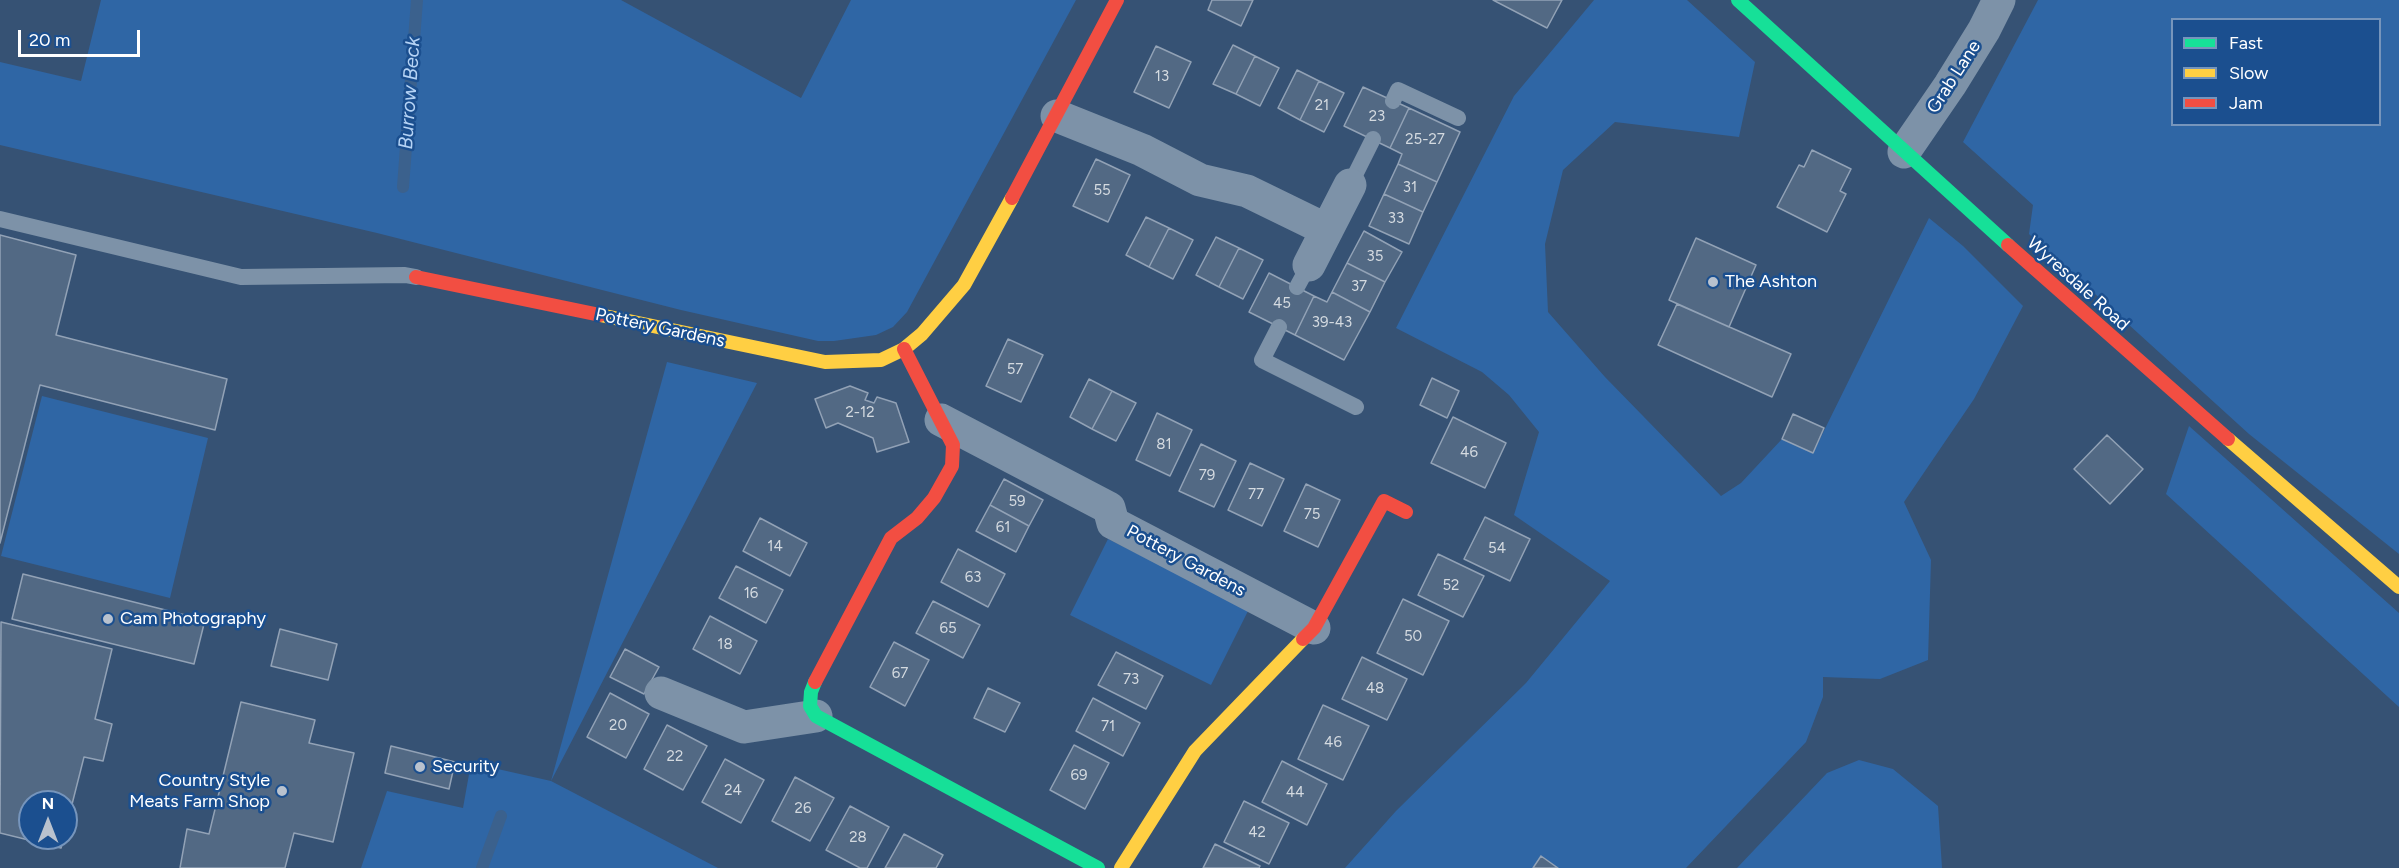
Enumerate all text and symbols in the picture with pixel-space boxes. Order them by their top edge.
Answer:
scale bar [21,18,142,56]
legend [2171,18,2381,126]
text: 20 m [29,29,70,51]
text: Fast [2229,32,2263,54]
water label: Burrow Beck [394,36,426,150]
street label: Grab Lane [1923,37,1985,117]
text: Slow [2229,62,2268,84]
house number: 13 [1155,68,1169,86]
text: Jam [2229,92,2263,114]
house number: 21 [1315,97,1329,115]
house number: 23 [1369,108,1385,126]
house number: 25-27 [1405,131,1445,149]
house number: 31 [1403,179,1417,197]
house number: 55 [1093,182,1111,200]
house number: 33 [1388,210,1404,228]
street label: Wyresdale Road [2022,232,2134,336]
house number: 35 [1367,248,1383,266]
place label: The Ashton [1725,271,1817,293]
marker: The Ashton [1706,275,1720,289]
house number: 37 [1351,278,1367,296]
house number: 45 [1273,295,1291,313]
street label: Pottery Gardens [593,304,727,352]
house number: 39-43 [1312,314,1352,332]
house number: 57 [1007,361,1023,379]
house number: 2-12 [845,404,875,422]
house number: 81 [1156,436,1172,454]
house number: 46 [1460,444,1478,462]
house number: 79 [1199,467,1215,485]
house number: 77 [1248,486,1264,504]
house number: 59 [1008,493,1026,511]
house number: 75 [1304,506,1320,524]
house number: 61 [996,519,1010,537]
street label: Pottery Gardens [1123,521,1249,601]
house number: 14 [767,538,783,556]
house number: 54 [1488,540,1506,558]
house number: 63 [965,569,981,587]
house number: 52 [1442,577,1460,595]
house number: 16 [744,585,758,603]
place label: Cam Photography [120,608,266,630]
marker: Cam Photography [101,612,115,626]
house number: 65 [939,620,957,638]
house number: 50 [1404,628,1422,646]
house number: 18 [717,636,733,654]
house number: 67 [892,665,908,683]
house number: 73 [1123,671,1139,689]
house number: 48 [1366,680,1384,698]
house number: 20 [609,717,627,735]
house number: 71 [1101,718,1115,736]
house number: 46 [1324,734,1342,752]
house number: 22 [667,748,683,766]
place label: Security [432,756,499,778]
marker: Security [413,760,427,774]
house number: 69 [1071,767,1087,785]
place label: Country Style Meats Farm Shop [129,770,270,812]
house number: 24 [724,782,742,800]
marker: Country Style Meats Farm Shop [275,784,289,798]
house number: 44 [1286,784,1304,802]
north arrow [18,790,78,850]
text: N [42,794,54,813]
house number: 26 [795,800,811,818]
house number: 42 [1248,824,1266,842]
house number: 28 [849,829,867,847]

